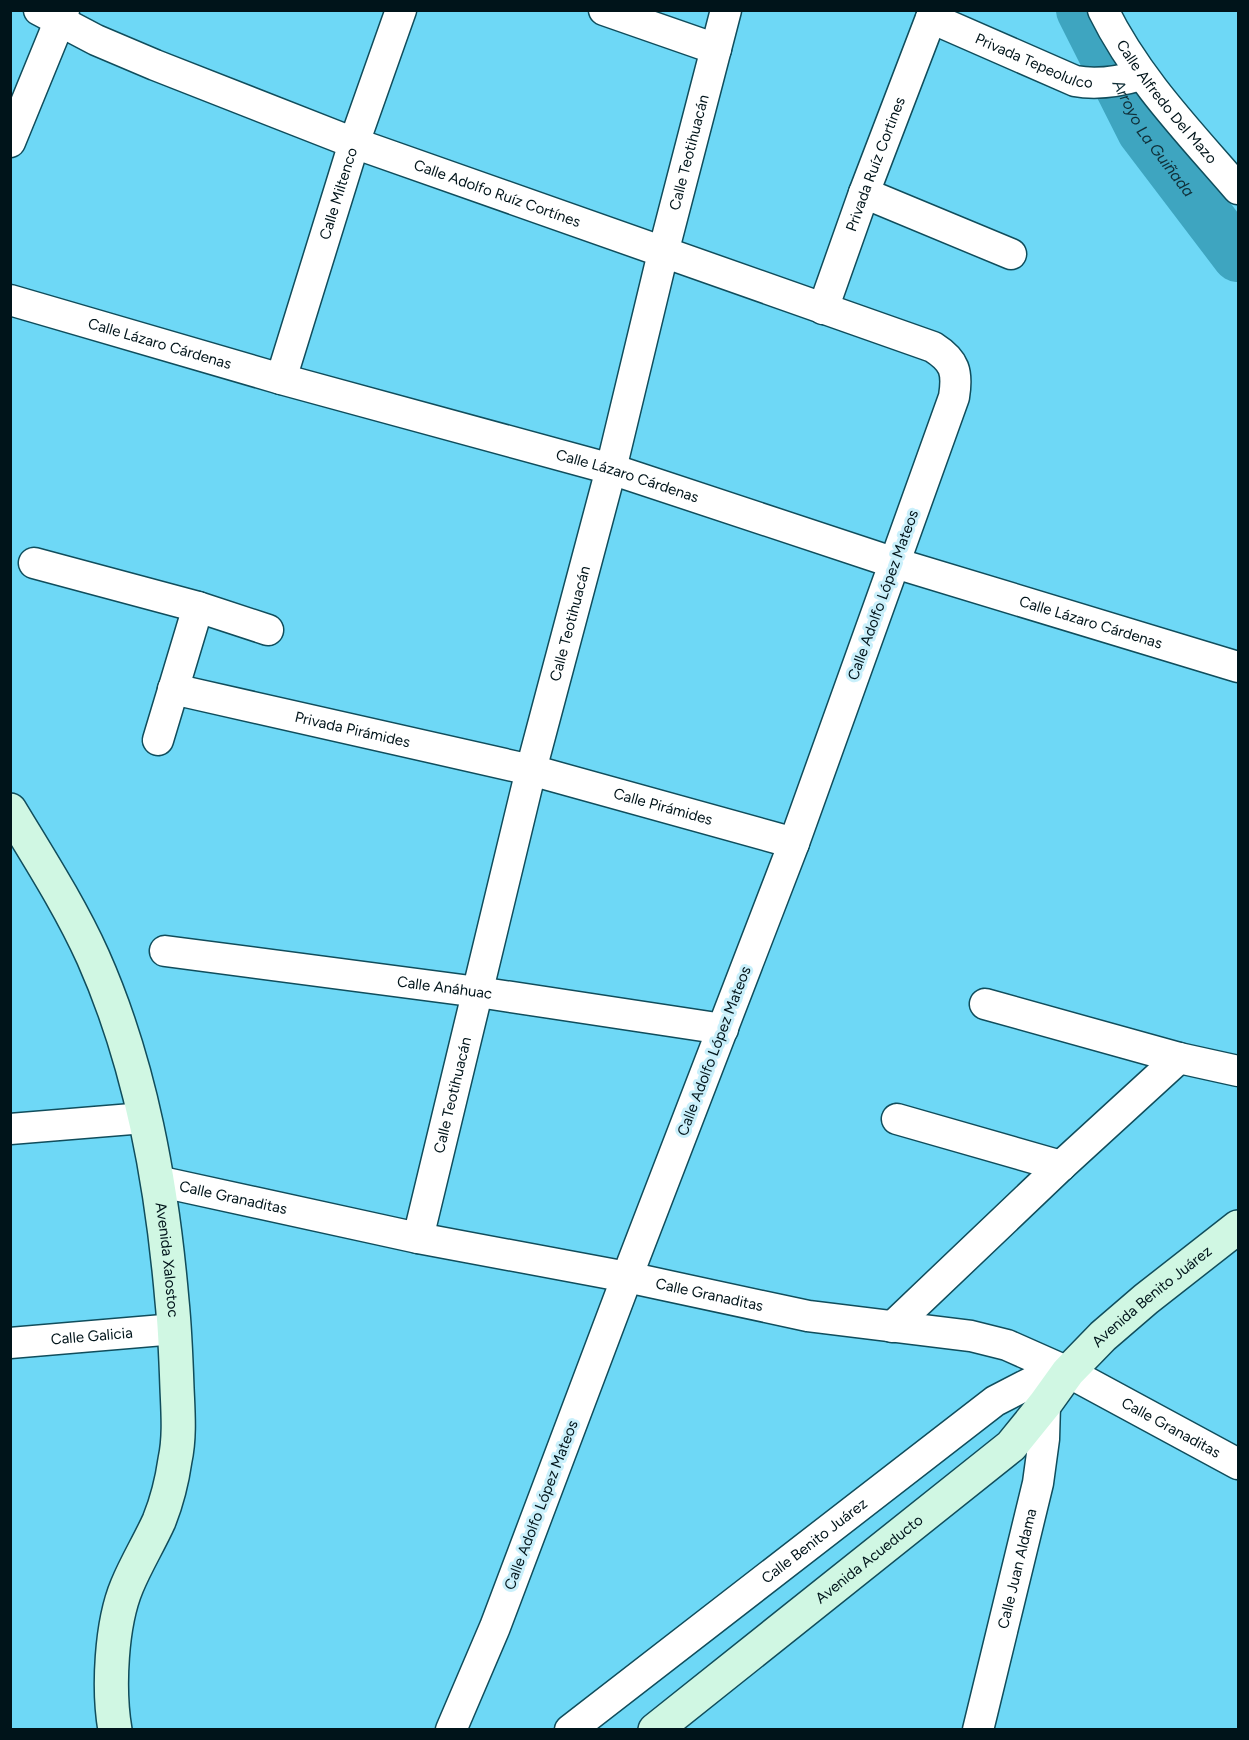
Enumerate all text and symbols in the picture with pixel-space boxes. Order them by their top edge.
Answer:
street label: Privada Tepeolulco [972,29,1093,92]
street label: Calle Alfredo Del Mazo [1113,37,1221,168]
water label: Arroyo La Guiñada [1108,76,1198,200]
street label: Calle Teotihuacán [665,93,713,212]
street label: Privada Ruíz Cortines [842,94,909,234]
street label: Calle Miltenco [316,145,361,242]
street label: Calle Adolfo Ruíz Cortínes [411,156,583,231]
street label: Calle Lázaro Cárdenas [86,314,234,373]
street label: Calle Lázaro Cárdenas [554,445,701,506]
street label: Calle Adolfo López Mateos [844,507,922,683]
street label: Calle Teotihuacán [546,564,594,683]
street label: Calle Lázaro Cárdenas [1017,592,1164,653]
street label: Privada Pirámides [293,708,412,751]
street label: Calle Pirámides [611,784,715,829]
street label: Calle Adolfo López Mateos [673,964,755,1138]
street label: Calle Anáhuac [396,972,493,1003]
street label: Calle Teotihuacán [430,1035,475,1155]
street label: Calle Granaditas [178,1177,289,1218]
street label: Avenida Xalostoc [152,1201,182,1318]
street label: Avenida Benito Juárez [1088,1242,1215,1351]
street label: Calle Granaditas [654,1274,765,1315]
street label: Calle Galicia [50,1324,133,1349]
street label: Calle Granaditas [1118,1394,1223,1462]
street label: Calle Adolfo López Mateos [500,1418,582,1592]
street label: Calle Benito Juárez [758,1494,871,1587]
street label: Calle Juan Aldama [994,1507,1040,1631]
street label: Avenida Acueducto [812,1511,927,1607]

